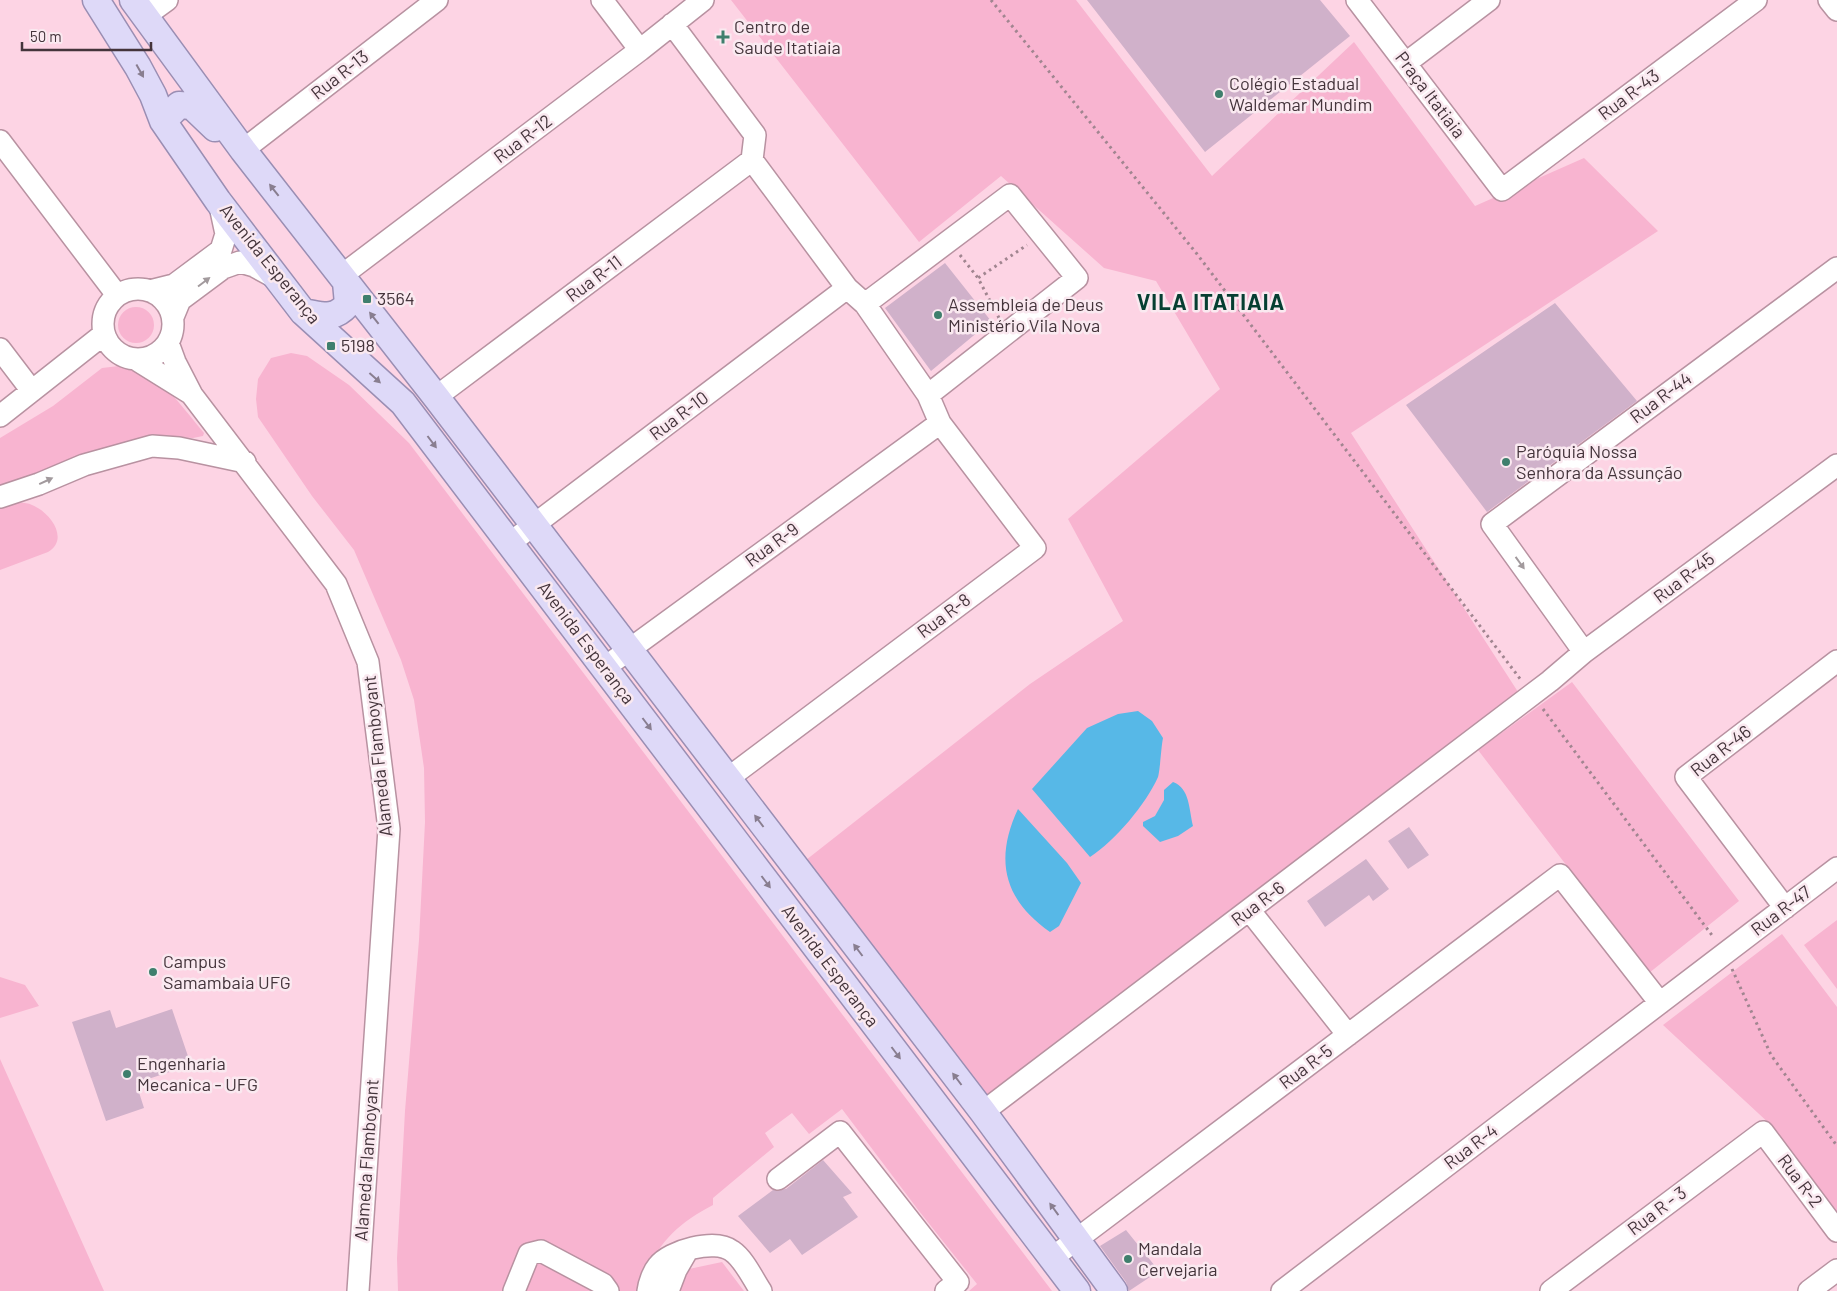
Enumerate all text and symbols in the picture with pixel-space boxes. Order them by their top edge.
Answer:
place label: Centro de Saude Itatiaia [734,15,841,58]
scale bar [22,20,151,52]
text: 50 m [30,27,62,45]
marker: Centro de Saude Itatiaia [716,30,730,44]
street label: Rua R-13 [306,45,373,104]
street label: Praça Itatiaia [1391,47,1471,142]
one-way arrow [136,64,144,78]
street label: Rua R-43 [1594,64,1663,124]
place label: Colégio Estadual Waldemar Mundim [1229,72,1372,115]
marker: Colégio Estadual Waldemar Mundim [1213,88,1225,100]
street label: Rua R-12 [489,109,556,167]
one-way arrow [269,183,279,197]
street label: Avenida Esperança [216,199,326,328]
street label: Rua R-11 [561,250,626,306]
one-way arrow [197,277,211,287]
place label: 3564 [377,287,415,309]
district label: VILA ITATIAIA [1137,288,1285,314]
marker: 3564 [361,293,373,305]
place label: Assembleia de Deus Ministério Vila Nova [948,293,1103,336]
marker: Assembleia de Deus Ministério Vila Nova [932,309,944,321]
one-way arrow [368,312,379,325]
place label: 5198 [341,334,375,356]
marker: 5198 [325,340,337,352]
street label: Rua R-44 [1625,367,1696,427]
one-way arrow [369,372,381,384]
street label: Rua R-10 [645,386,712,444]
one-way arrow [427,435,438,448]
place label: Paróquia Nossa Senhora da Assunção [1516,440,1683,483]
marker: Paróquia Nossa Senhora da Assunção [1500,456,1512,468]
one-way arrow [39,477,53,485]
street label: Rua R-9 [740,517,803,571]
street label: Rua R-45 [1649,547,1718,607]
one-way arrow [1515,556,1525,570]
street label: Avenida Esperança [533,577,640,708]
street label: Rua R-8 [912,588,974,642]
street label: Alameda Flamboyant [358,674,396,838]
one-way arrow [642,717,652,731]
street label: Rua R-46 [1686,720,1755,781]
one-way arrow [754,815,765,828]
one-way arrow [761,875,772,888]
street label: Rua R-6 [1227,876,1288,930]
street label: Rua R-47 [1746,880,1815,940]
street label: Avenida Esperança [777,900,884,1031]
one-way arrow [853,944,864,957]
place label: Campus Samambaia UFG [163,950,291,993]
marker: Campus Samambaia UFG [147,966,159,978]
street label: Rua R-5 [1275,1039,1336,1093]
one-way arrow [891,1046,902,1059]
place label: Engenharia Mecanica - UFG [137,1052,258,1095]
marker: Engenharia Mecanica - UFG [121,1068,133,1080]
one-way arrow [952,1072,962,1086]
street label: Alameda Flamboyant [349,1078,383,1242]
street label: Rua R-4 [1439,1119,1502,1173]
street label: Rua R-2 [1774,1149,1828,1211]
street label: Rua R - 3 [1623,1181,1690,1239]
one-way arrow [1049,1202,1059,1216]
place label: Mandala Cervejaria [1138,1237,1217,1280]
marker: Mandala Cervejaria [1122,1253,1134,1265]

